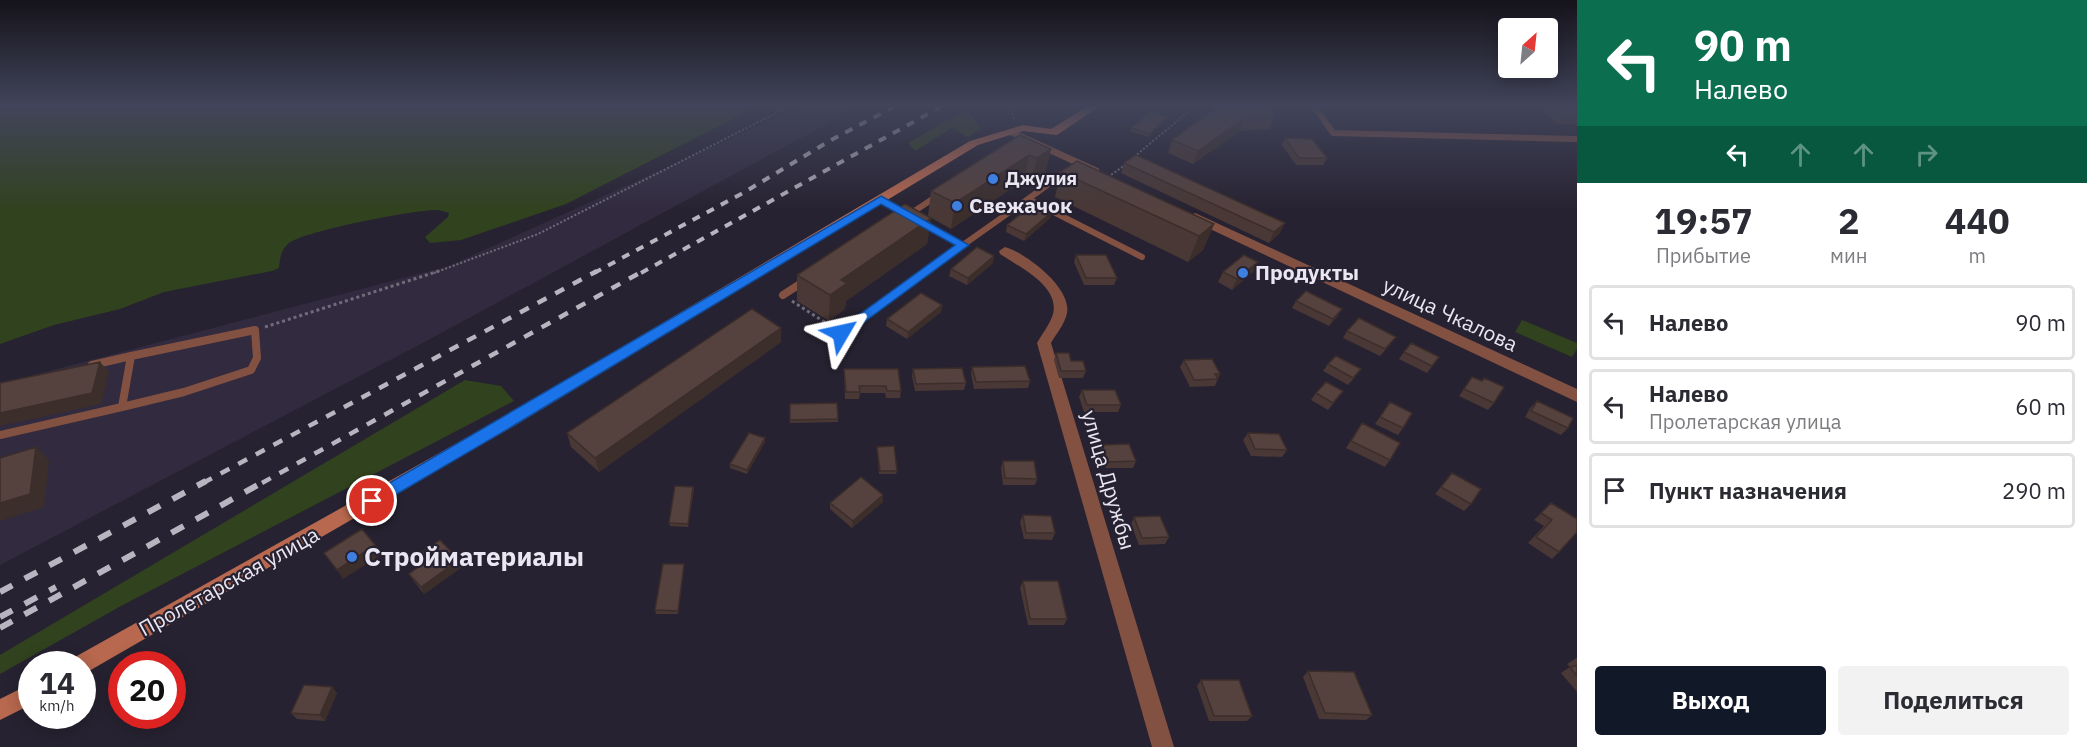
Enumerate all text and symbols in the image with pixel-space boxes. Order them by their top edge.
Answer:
north arrow [1498,18,1558,78]
map controls [1498,18,1558,78]
text: 90 m [1694,18,1792,73]
icon: left [1595,24,1673,102]
text: Налево [1694,71,1788,106]
icon: left [1721,138,1754,171]
icon: ahead [1784,138,1817,171]
icon: ahead [1847,138,1880,171]
icon: right [1910,138,1943,171]
place label: Джулия [1005,167,1077,190]
marker: Джулия [986,172,1000,186]
place label: Свежачок [969,191,1072,219]
text: 19:57 [1654,197,1753,244]
text: 2 [1838,197,1860,244]
text: 440 [1945,197,2010,244]
marker: Свежачок [950,199,964,213]
text: Прибытие [1656,242,1751,269]
text: мин [1830,242,1867,269]
text: m [1968,242,1986,269]
place label: Продукты [1255,258,1359,286]
marker: Продукты [1236,266,1250,280]
street label: улица Чкалова [1378,271,1522,358]
position arrow [809,301,873,365]
icon: left [1598,306,1631,339]
text: Налево [1649,308,1728,337]
text: 90 m [2015,308,2066,337]
text: Налево [1649,379,1728,408]
icon: left [1598,390,1631,423]
text: 60 m [2015,392,2066,421]
street label: улица Дружбы [1076,407,1142,553]
text: Пролетарская улица [1649,408,1841,435]
icon: arrive [1598,474,1631,507]
pin [346,475,397,526]
text: Пункт назначения [1649,476,1847,505]
text: 290 m [2002,476,2066,505]
icon: arrive [355,484,388,517]
street label: Пролетарская улица [133,520,324,642]
place label: Стройматериалы [364,539,584,573]
marker: Стройматериалы [345,550,359,564]
speed limit sign: 20 [108,651,186,729]
text: 14 [39,663,75,702]
button: Выход [1595,666,1826,735]
button: Поделиться [1838,666,2069,735]
text: km/h [39,696,75,715]

